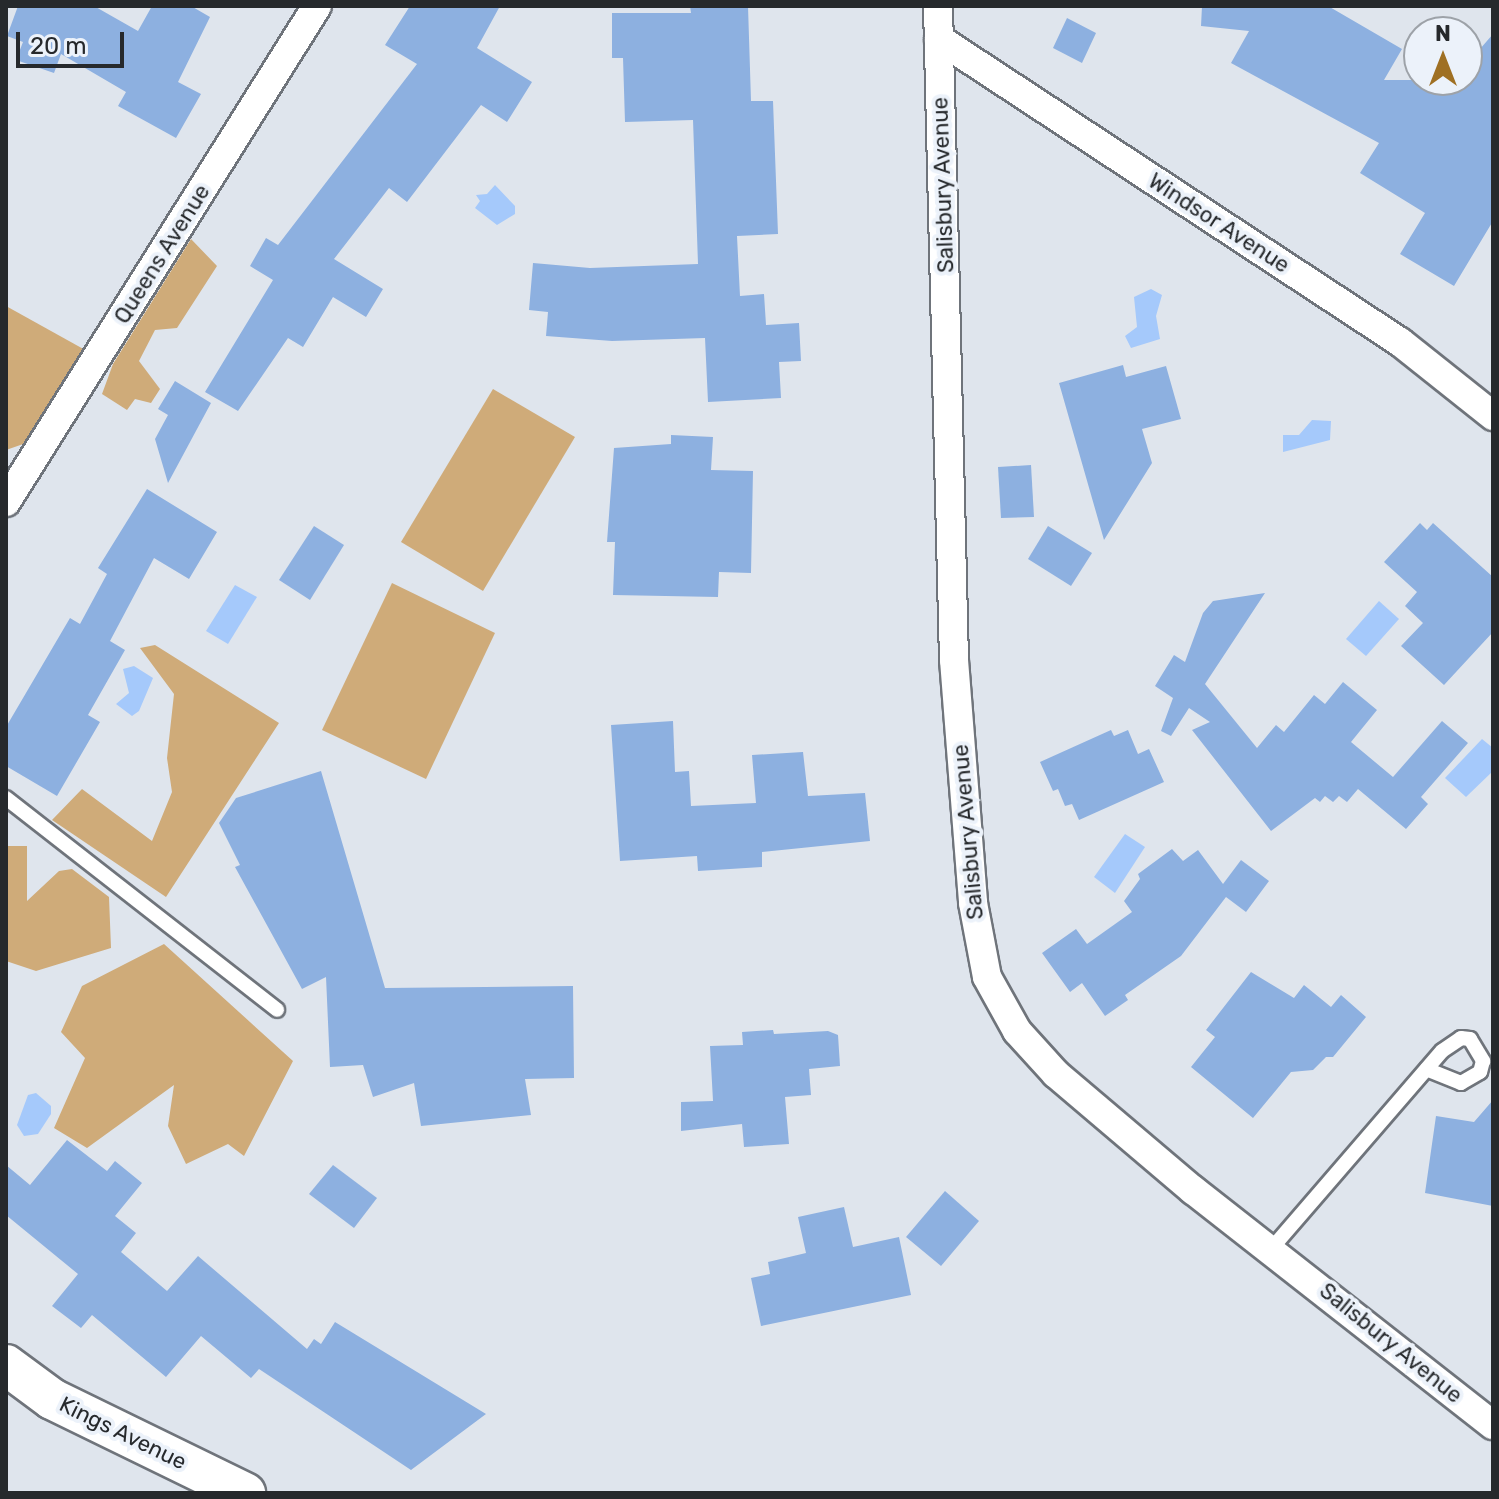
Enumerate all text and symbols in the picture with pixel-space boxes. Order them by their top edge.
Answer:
scale bar [20,16,128,66]
north arrow [1403,16,1483,96]
text: N [1435,20,1451,47]
text: 20 m [30,32,87,60]
street label: Salisbury Avenue [927,96,959,274]
street label: Windsor Avenue [1143,167,1295,279]
street label: Queens Avenue [108,179,216,329]
street label: Salisbury Avenue [947,743,989,921]
street label: Salisbury Avenue [1314,1277,1468,1409]
street label: Kings Avenue [55,1391,191,1475]

